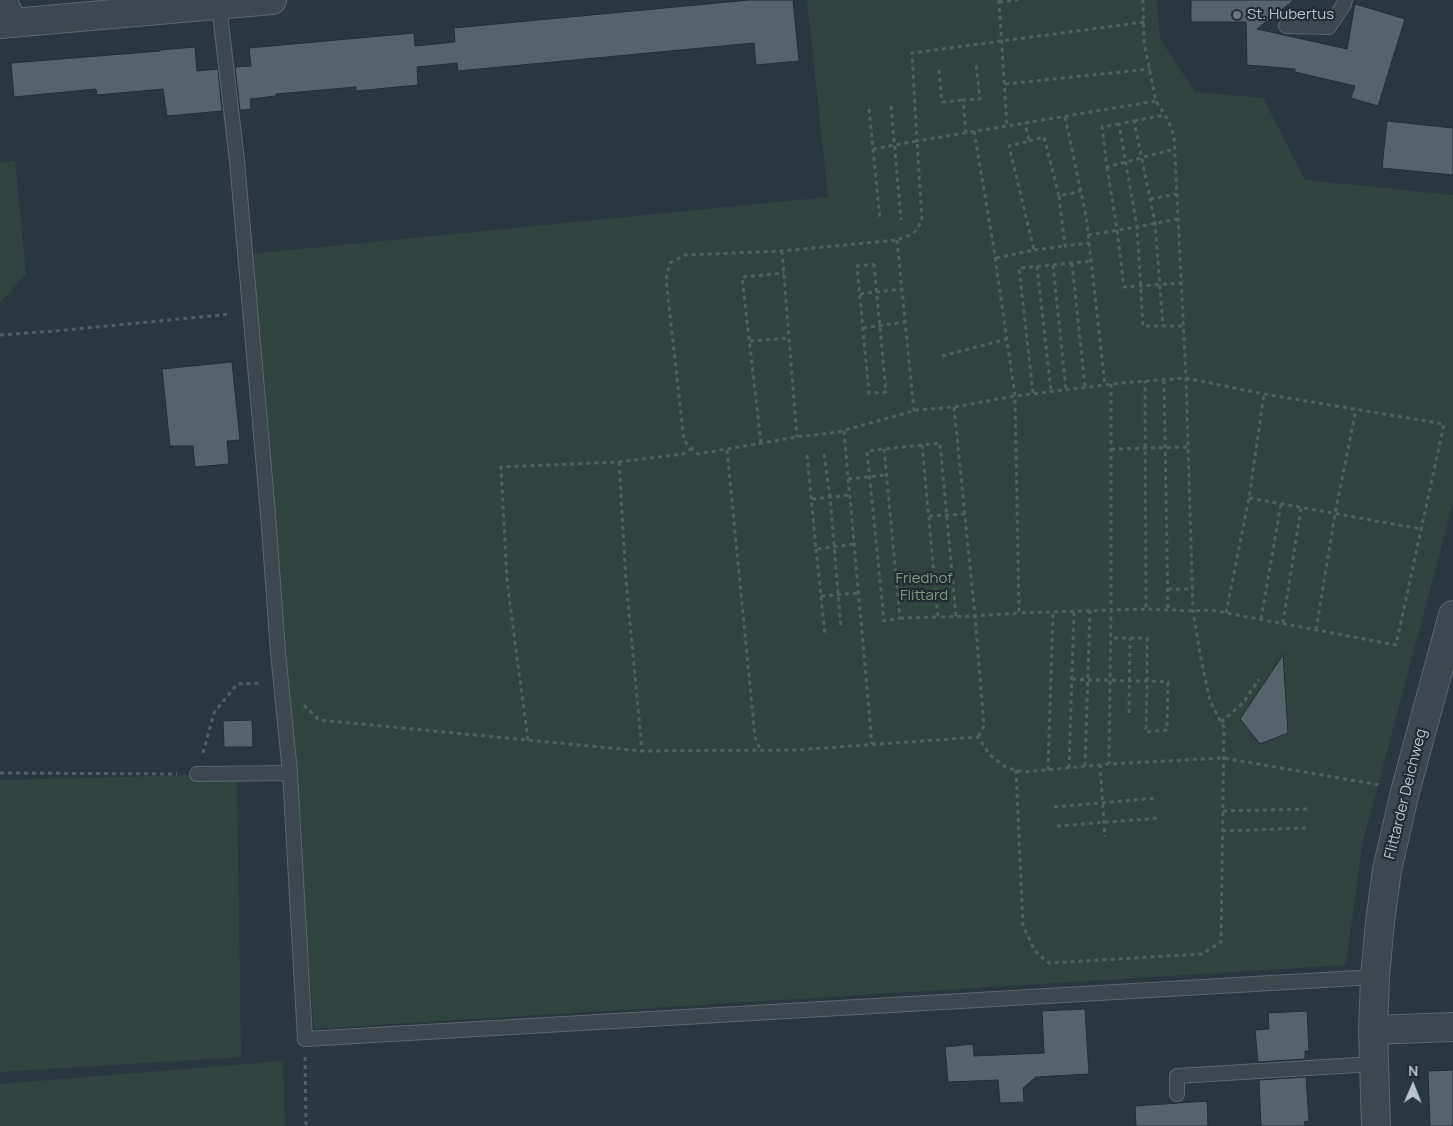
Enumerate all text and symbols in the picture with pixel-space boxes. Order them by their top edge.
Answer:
place label: St. Hubertus [1247,6,1334,24]
marker: St. Hubertus [1231,9,1243,21]
park label: Friedhof Flittard [895,570,953,605]
street label: Flittarder Deichweg [1381,727,1431,861]
north arrow [1388,1061,1438,1111]
text: N [1408,1061,1418,1080]

